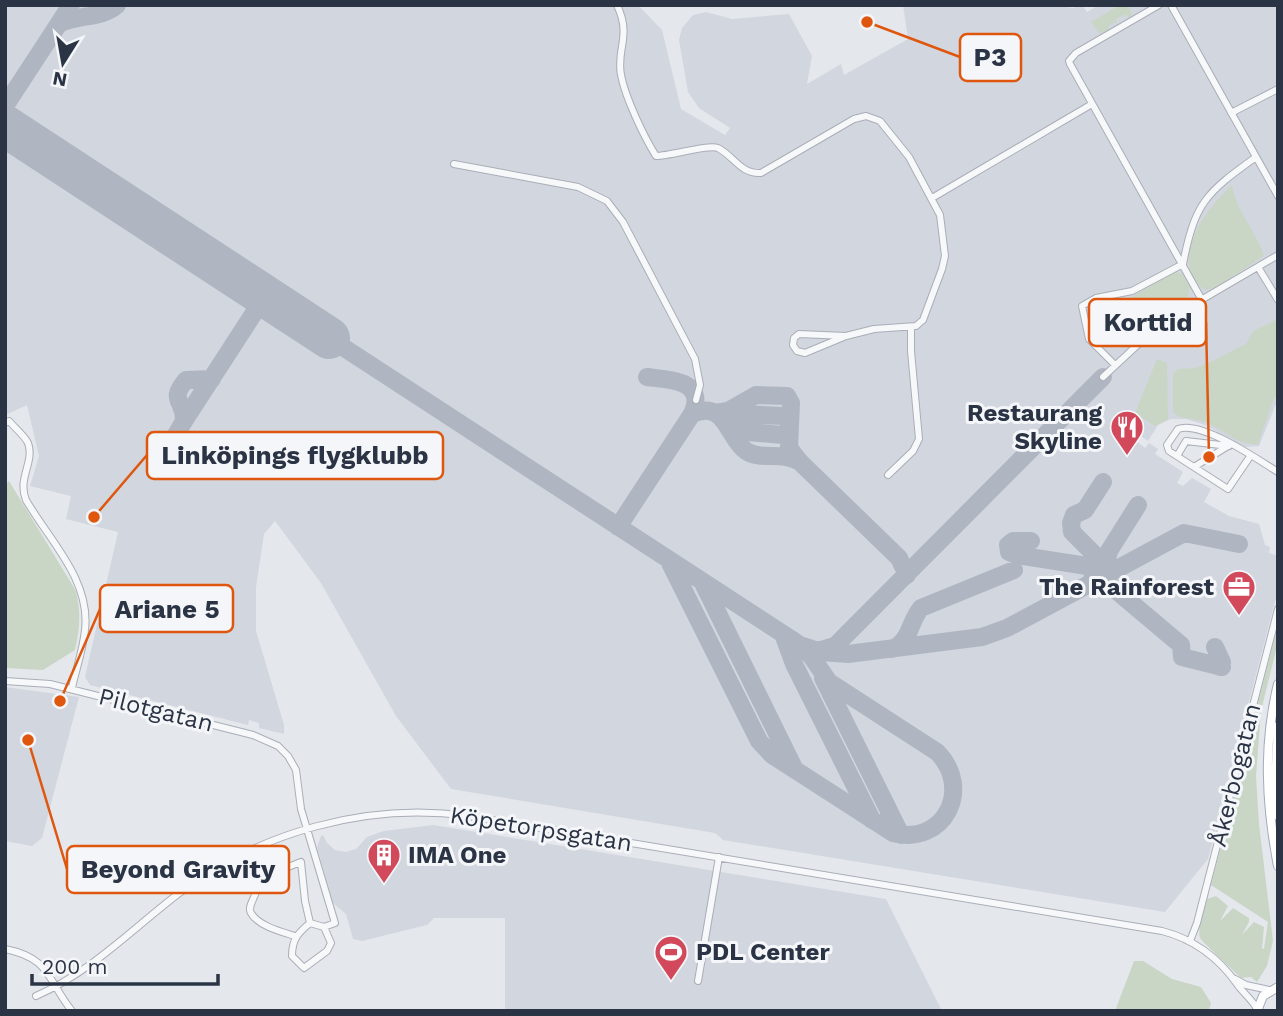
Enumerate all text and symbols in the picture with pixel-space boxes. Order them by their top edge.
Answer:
north arrow [28,28,98,98]
callout: P3 [960,34,1021,81]
text: P3 [974,42,1006,72]
text: N [51,67,69,92]
callout: Korttid [1089,299,1206,346]
text: Korttid [1103,307,1193,337]
place label: Restaurang Skyline [967,399,1103,455]
restaurant icon: Restaurang Skyline [1108,408,1146,457]
callout: Linköpings flygklubb [147,432,443,479]
text: Linköpings flygklubb [161,440,429,470]
office icon: The Rainforest [1220,568,1258,617]
place label: The Rainforest [1039,573,1214,601]
callout: Ariane 5 [100,585,233,632]
text: Ariane 5 [114,594,220,624]
street label: Pilotgatan [96,682,216,738]
street label: Åkerbogatan [1204,701,1266,849]
street label: Köpetorpsgatan [448,801,634,857]
building icon: IMA One [365,836,403,885]
place label: IMA One [408,841,507,869]
callout: Beyond Gravity [67,846,289,893]
text: Beyond Gravity [81,854,276,884]
sports icon: PDL Center [652,933,690,982]
place label: PDL Center [696,938,830,966]
scale bar [32,942,217,986]
text: 200 m [42,954,108,979]

